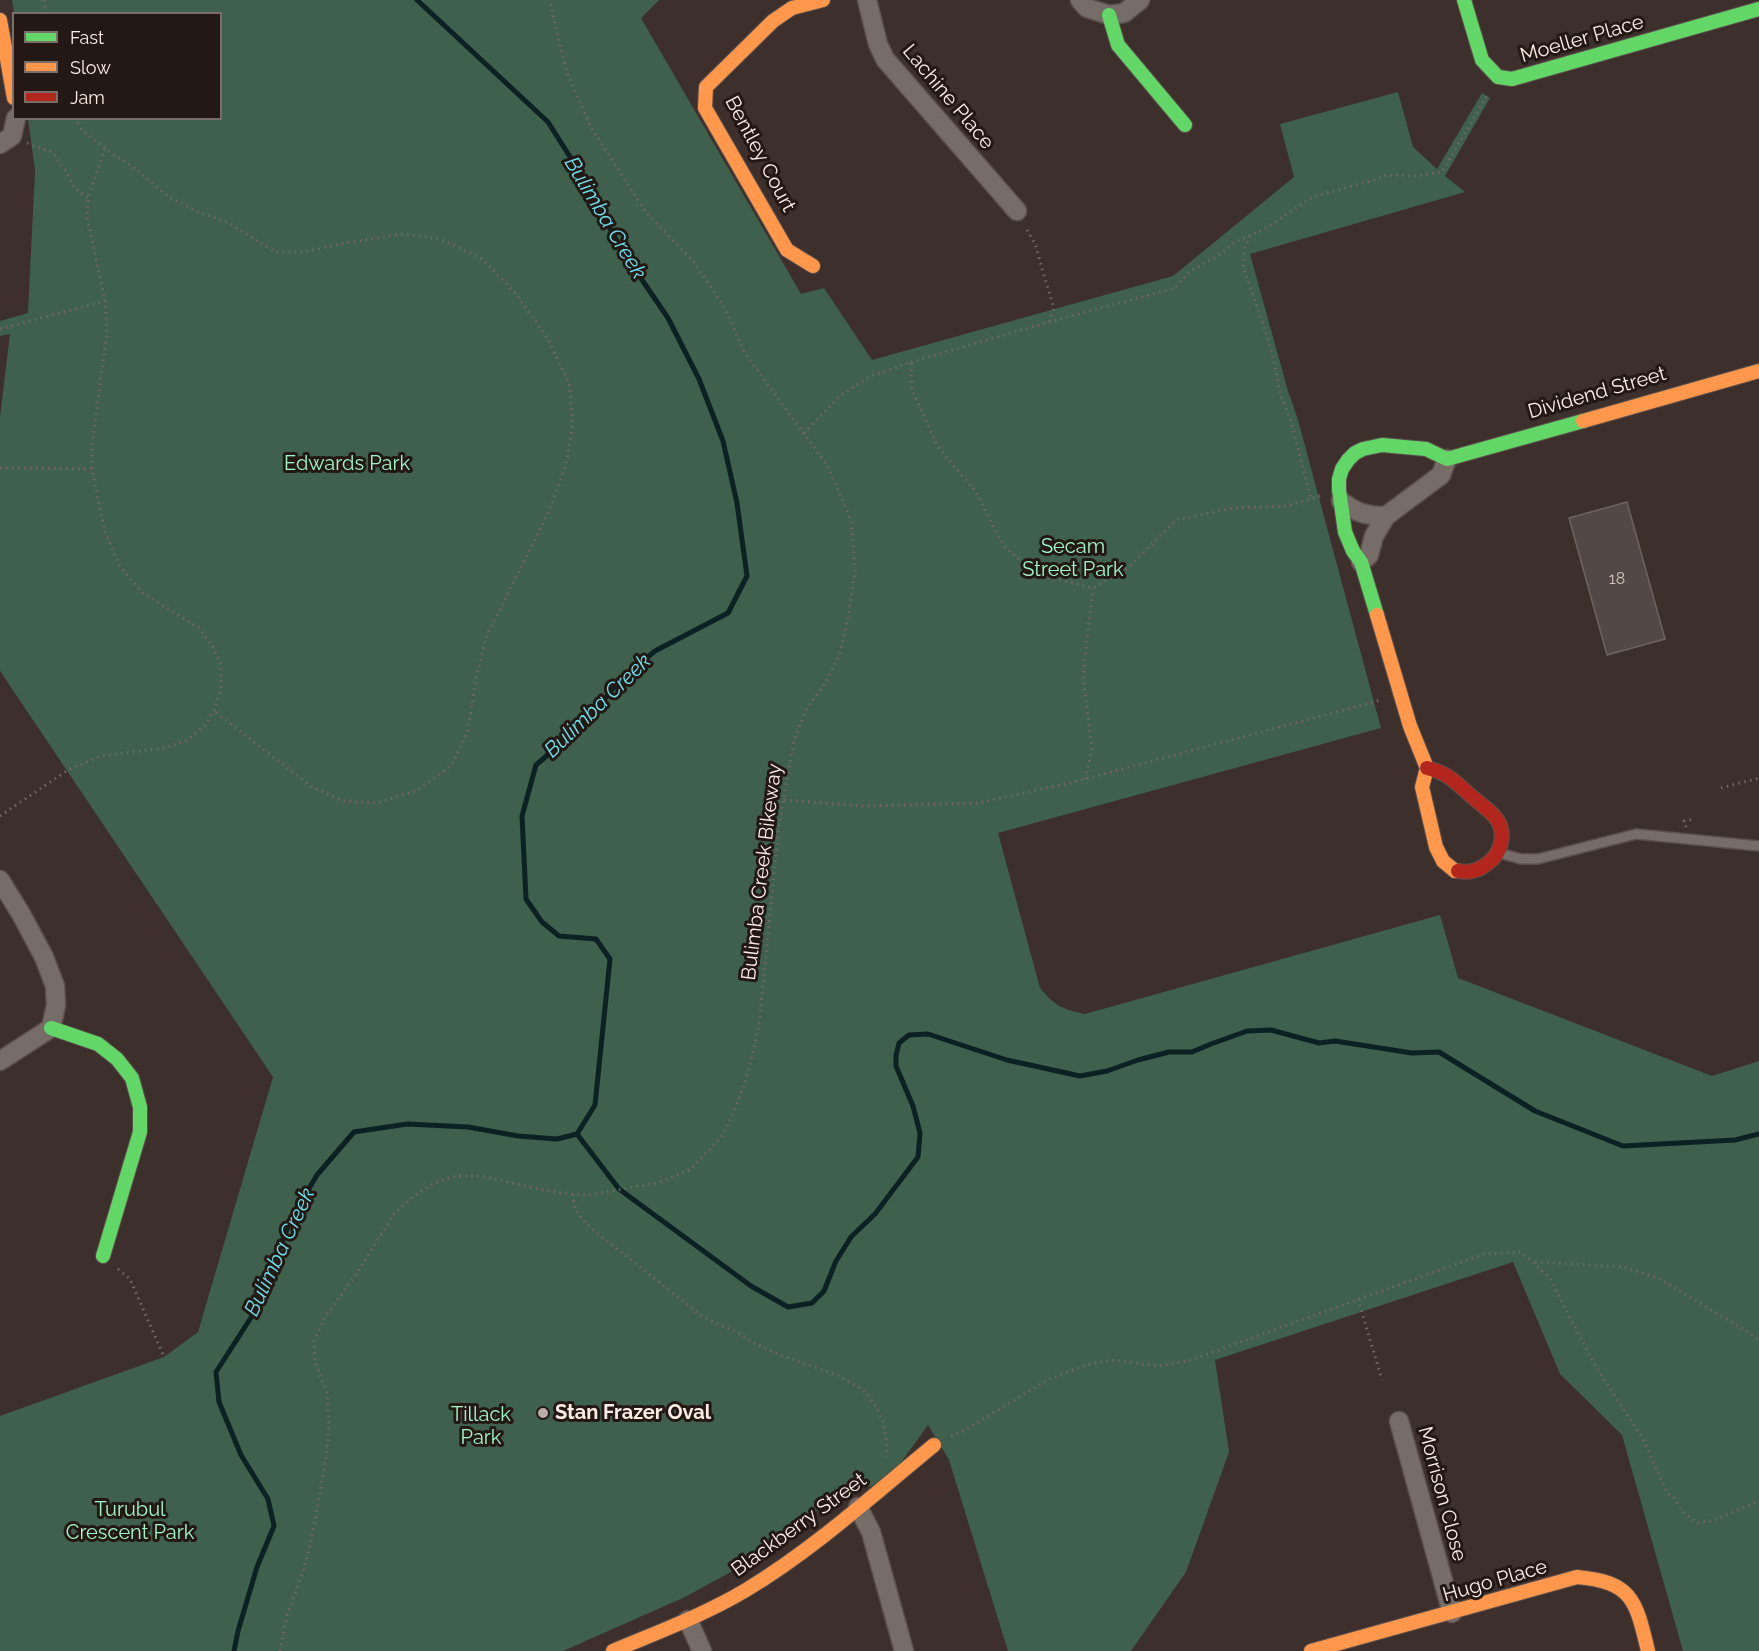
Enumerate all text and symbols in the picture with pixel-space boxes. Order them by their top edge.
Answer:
street label: Moeller Place [1518,10,1646,68]
legend [12,12,222,120]
text: Fast [70,27,104,48]
street label: Lachine Place [897,40,999,154]
text: Slow [70,57,111,78]
text: Jam [70,87,105,108]
street label: Bentley Court [720,92,800,216]
water label: Bulimba Creek [559,152,651,284]
street label: Dividend Street [1525,362,1669,424]
park label: Edwards Park [284,452,410,476]
park label: Secam Street Park [1022,535,1124,582]
house number: 18 [1609,569,1625,589]
water label: Bulimba Creek [539,649,657,763]
street label: Bulimba Creek Bikeway [737,762,787,982]
water label: Bulimba Creek [239,1184,321,1320]
place label: Stan Frazer Oval [555,1401,711,1425]
park label: Tillack Park [451,1403,511,1450]
marker: Stan Frazer Oval [536,1406,550,1420]
street label: Morrison Close [1412,1424,1472,1564]
street label: Blackberry Street [727,1468,871,1582]
park label: Turubul Crescent Park [66,1498,194,1545]
street label: Hugo Place [1440,1555,1550,1607]

